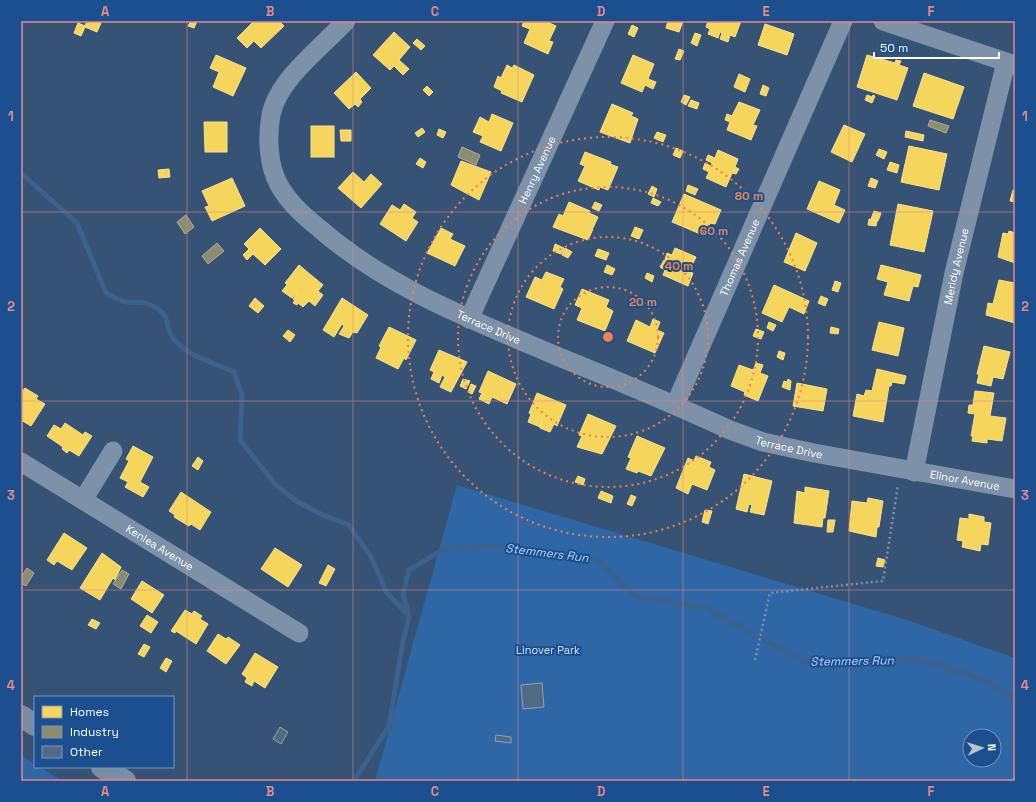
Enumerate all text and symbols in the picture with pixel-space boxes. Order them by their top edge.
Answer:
text: A [101,3,110,20]
text: B [266,3,275,20]
text: C [431,3,439,20]
text: D [597,3,606,20]
text: E [762,3,770,20]
text: F [928,3,935,20]
scale bar [874,34,999,60]
text: 50 m [880,40,908,56]
text: 1 [8,108,14,125]
text: 1 [1022,108,1028,125]
street label: Henry Avenue [516,134,559,206]
text: 80 m [735,188,763,204]
street label: Thomas Avenue [716,217,763,298]
text: 60 m [700,223,728,239]
street label: Meridy Avenue [941,227,972,306]
text: 40 m [665,258,693,274]
text: 20 m [629,294,657,310]
text: 2 [7,298,15,315]
text: 2 [1021,298,1029,315]
street label: Terrace Drive [454,307,523,347]
centre of rings [601,330,615,344]
street label: Terrace Drive [753,433,824,461]
street label: Elinor Avenue [929,467,1001,493]
text: 3 [7,487,15,504]
text: 3 [1021,487,1029,504]
street label: Kenlea Avenue [123,521,196,574]
water label: Stemmers Run [505,540,590,566]
park label: Linover Park [516,643,580,657]
water label: Stemmers Run [810,652,895,670]
text: 4 [7,677,15,694]
text: 4 [1021,677,1029,694]
legend [34,696,174,768]
text: Homes [70,704,109,720]
text: Industry [70,724,119,740]
north arrow [962,728,1002,768]
text: N [985,743,999,751]
text: Other [70,744,103,760]
text: A [101,783,110,800]
text: B [266,783,275,800]
text: C [431,783,439,800]
text: D [597,783,606,800]
text: E [762,783,770,800]
text: F [928,783,935,800]

